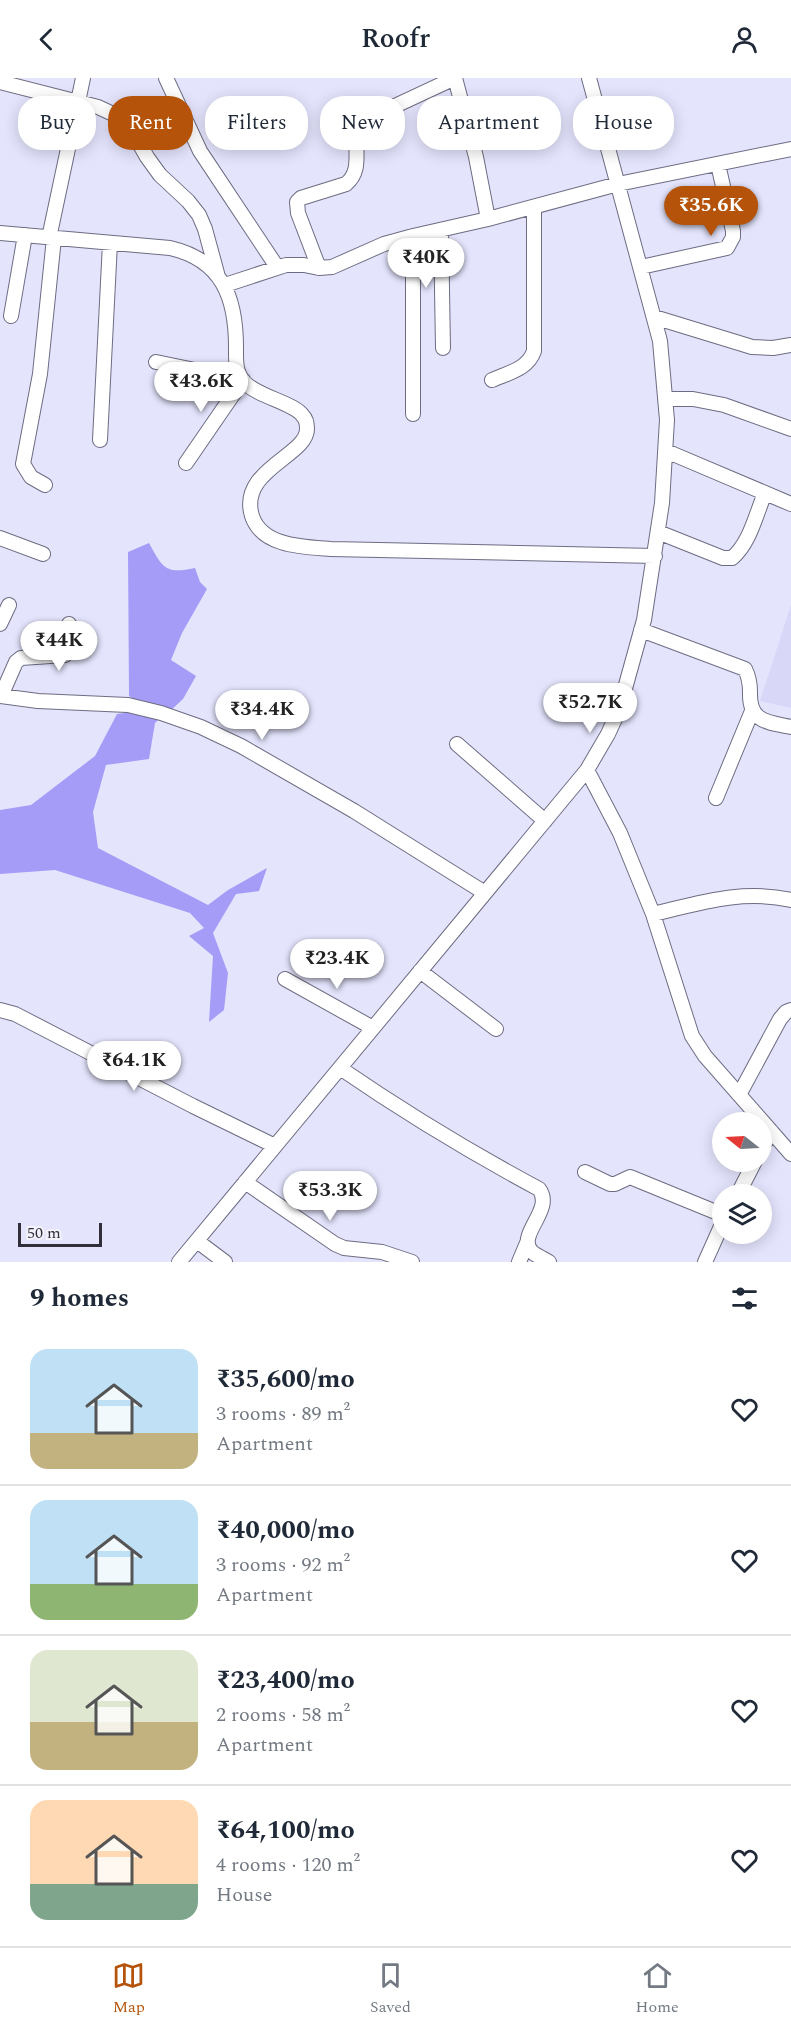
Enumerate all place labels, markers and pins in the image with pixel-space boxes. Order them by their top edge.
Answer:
pin: ₹35.6K [662,186,760,237]
pin: ₹40K [390,238,462,289]
pin: ₹43.6K [152,362,250,413]
pin: ₹44K [23,621,95,672]
pin: ₹52.7K [541,683,639,734]
pin: ₹34.4K [213,690,311,741]
pin: ₹23.4K [288,939,386,990]
pin: ₹64.1K [85,1041,183,1092]
pin: ₹53.3K [281,1171,379,1222]

